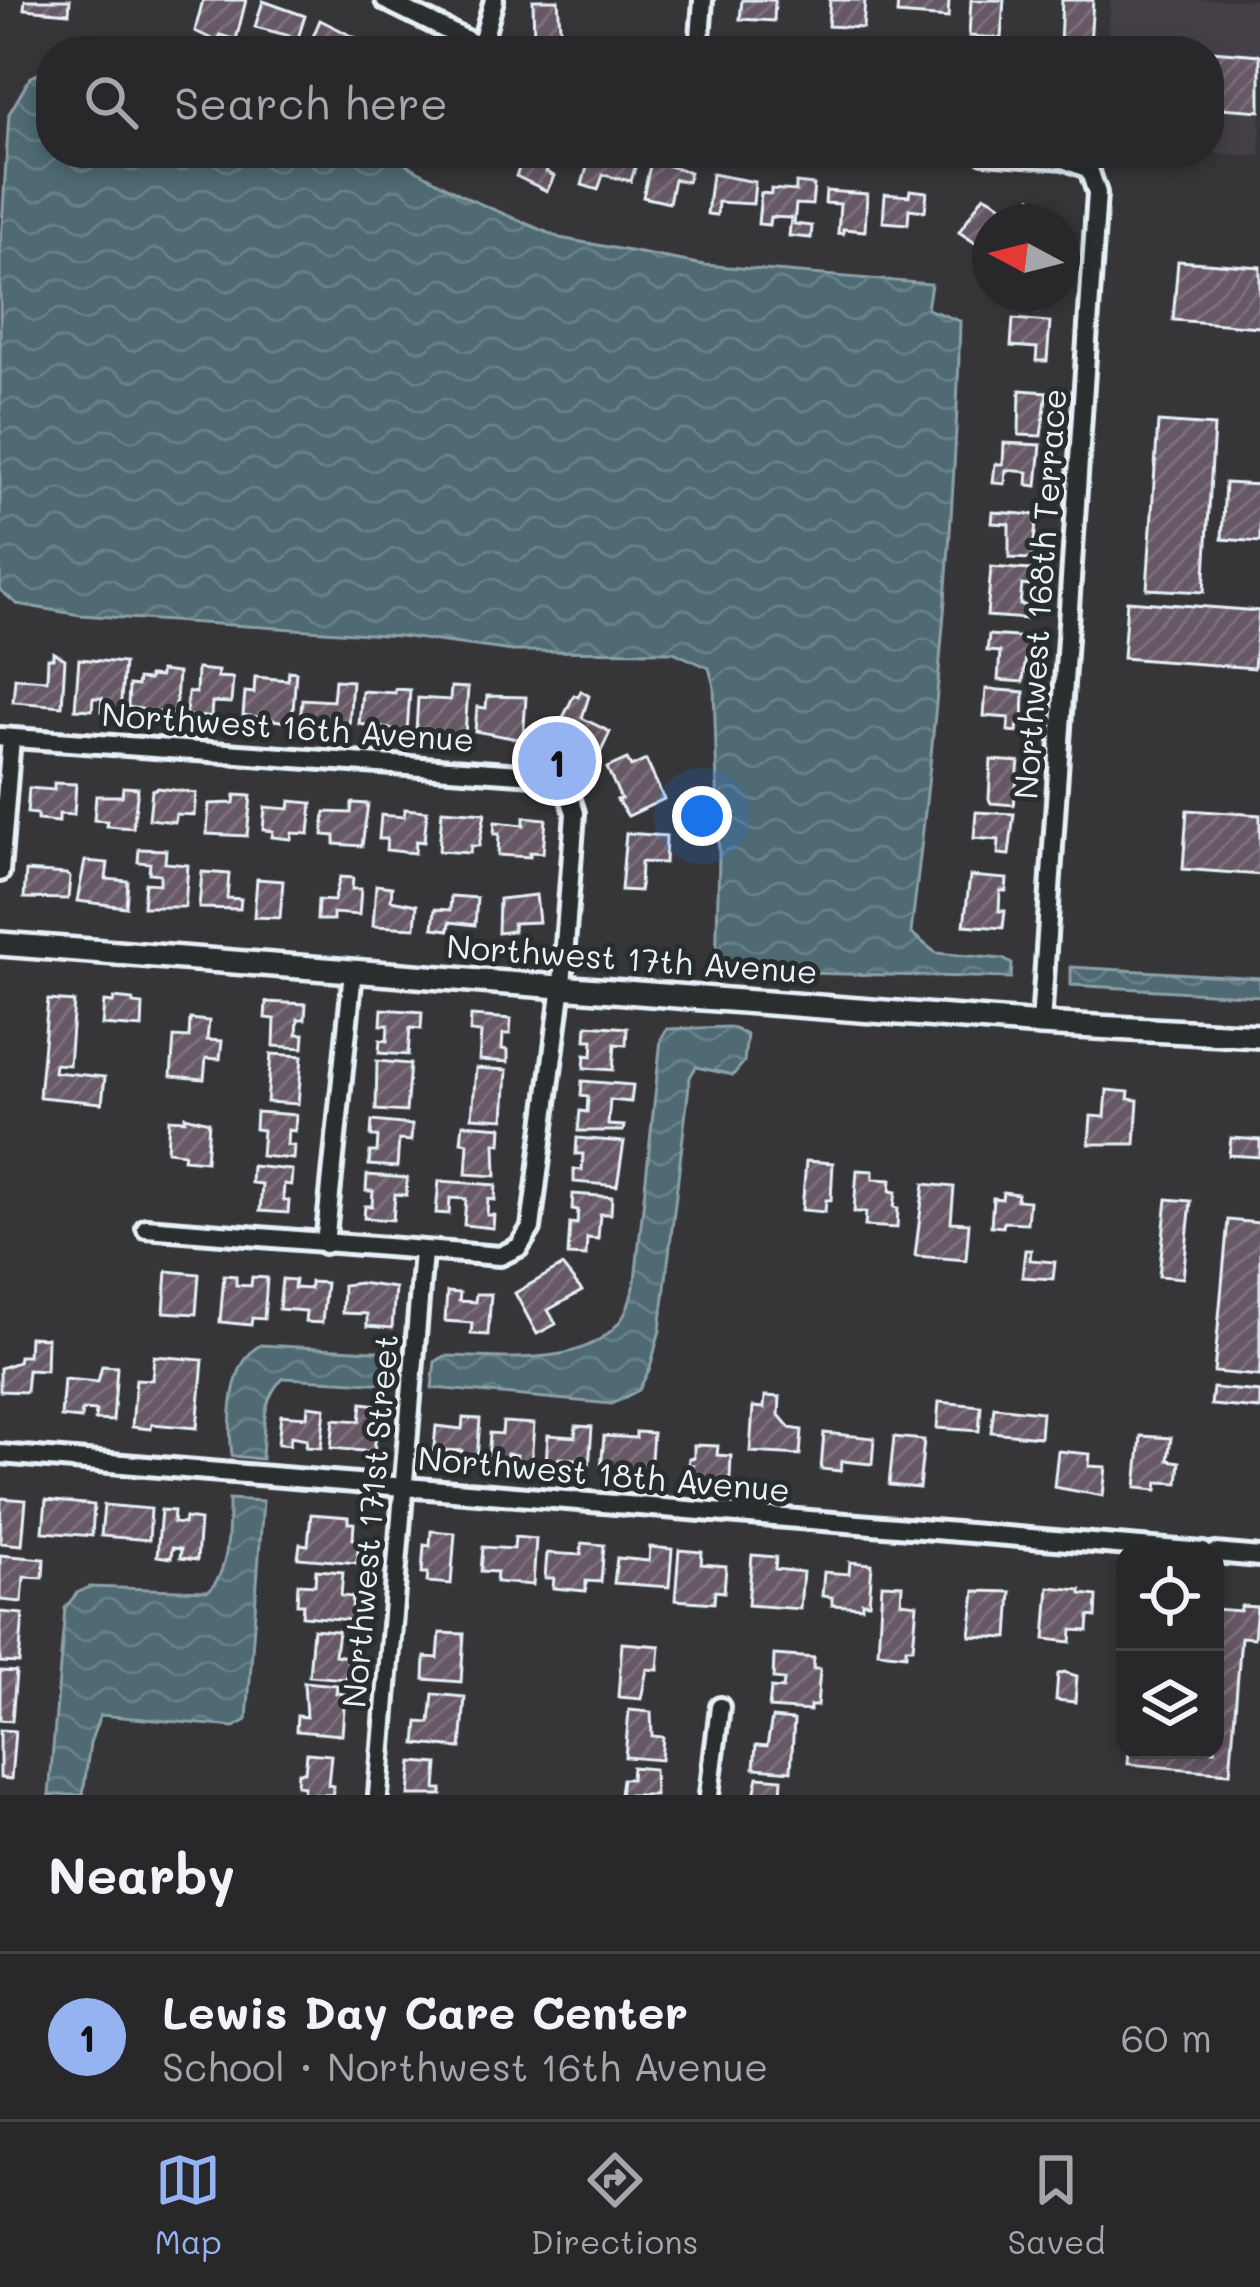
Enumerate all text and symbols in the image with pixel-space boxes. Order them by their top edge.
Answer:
search box [36,36,1224,168]
icon: search [78,69,144,135]
text: Search here [174,73,448,131]
north arrow [972,204,1080,312]
street label: Northwest 168th Terrace [1003,387,1074,801]
street label: Northwest 16th Avenue [100,691,476,760]
pin: 1 [518,716,596,806]
your location [672,786,732,846]
street label: Northwest 17th Avenue [445,923,819,992]
street label: Northwest 171st Street [331,1332,406,1709]
street label: Northwest 18th Avenue [416,1435,792,1510]
map controls [1116,1543,1224,1759]
button: locate [1116,1543,1224,1651]
button: layers [1116,1651,1224,1759]
text: Nearby [48,1840,235,1907]
text: Lewis Day Care Center [162,1982,688,2040]
text: 1 [78,2011,96,2062]
text: 60 m [1121,2011,1212,2062]
text: School · Northwest 16th Avenue [162,2040,768,2091]
tab: Map [155,2147,222,2262]
tab: Directions [531,2147,698,2262]
tab: Saved [1008,2147,1105,2262]

